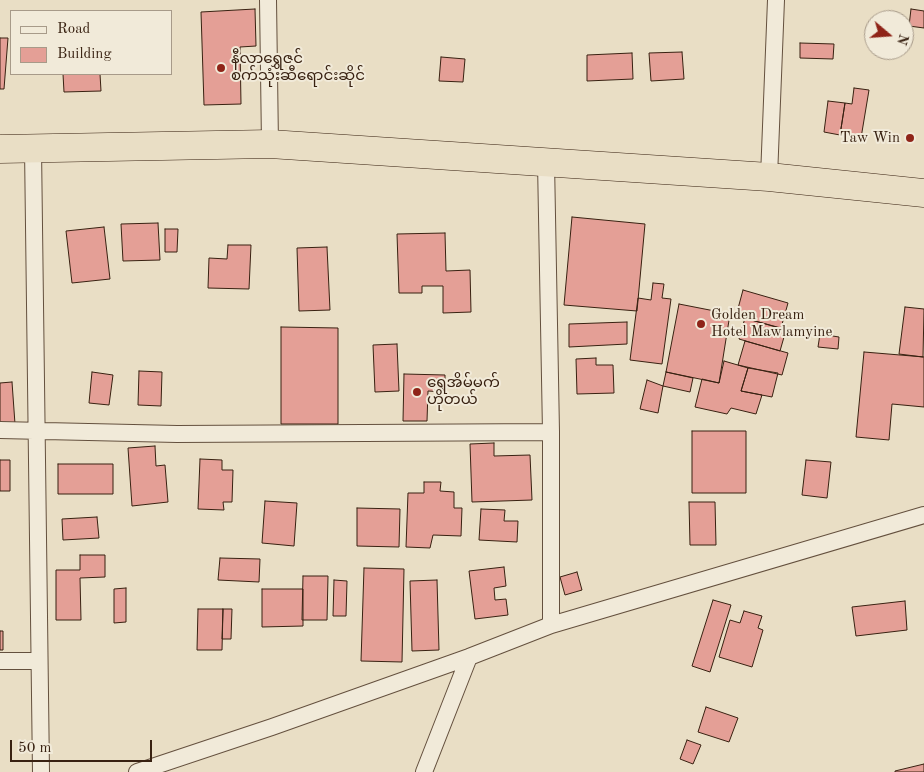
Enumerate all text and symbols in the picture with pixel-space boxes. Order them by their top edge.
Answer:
legend [10,10,172,75]
north arrow [864,10,914,60]
text: Road [57,22,90,37]
text: N [894,32,911,47]
text: Building [57,47,112,62]
place label: နီလာရွှေဇင် စက်သုံးဆီရောင်းဆိုင် [231,50,365,85]
marker: နီလာရွှေဇင် စက်သုံးဆီရောင်းဆိုင် [215,62,227,74]
place label: Taw Win [840,129,900,147]
marker: Taw Win [904,132,916,144]
place label: Golden Dream Hotel Mawlamyine [711,306,832,341]
marker: Golden Dream Hotel Mawlamyine [695,318,707,330]
place label: ရွှေအိမ်မက် ဟိုတယ် [427,374,500,409]
marker: ရွှေအိမ်မက် ဟိုတယ် [411,386,423,398]
scale bar [12,730,155,762]
text: 50 m [18,741,52,756]

